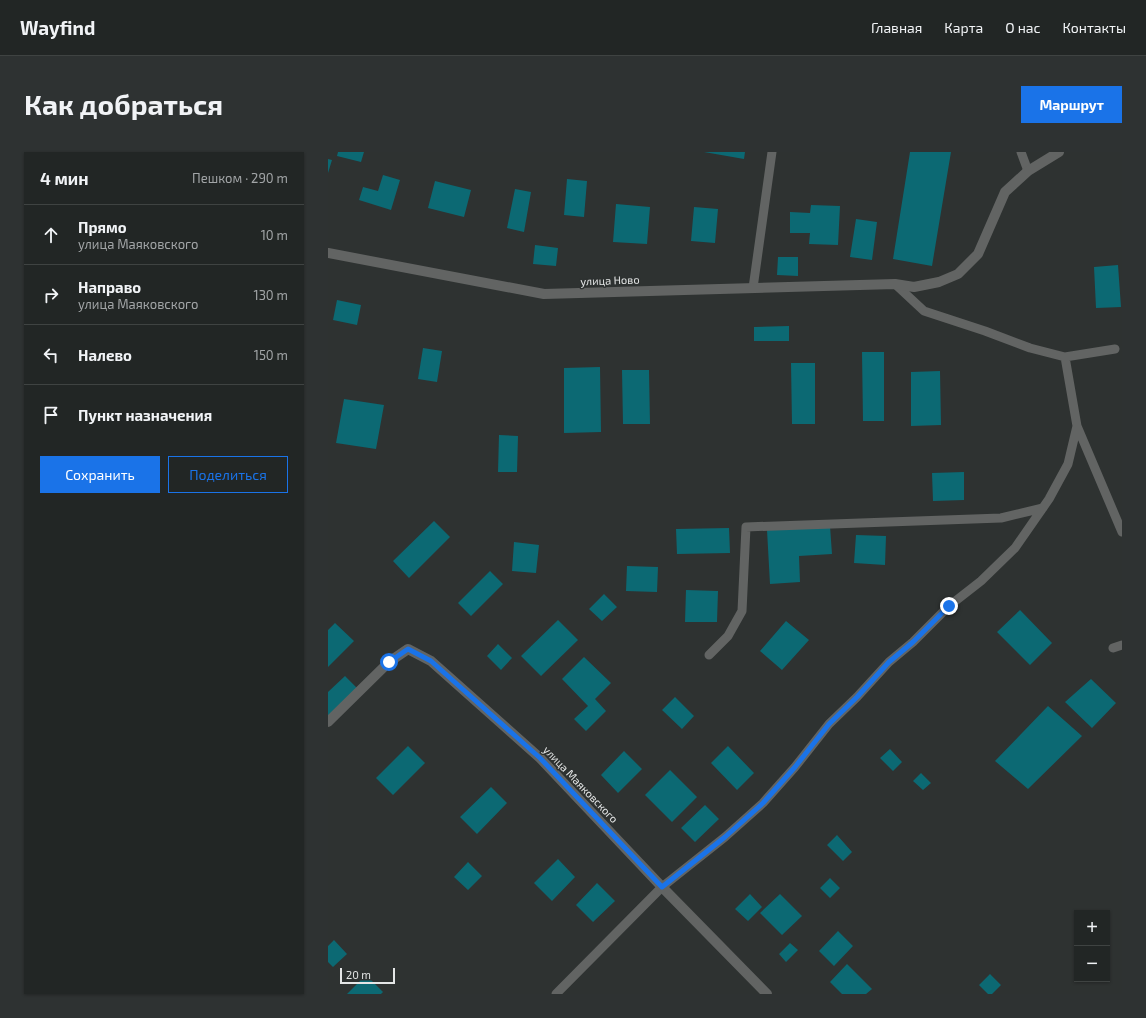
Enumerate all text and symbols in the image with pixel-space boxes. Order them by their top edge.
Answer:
text: Wayfind [20,16,95,39]
text: Главная [871,19,922,36]
text: Карта [944,19,983,36]
text: О нас [1005,19,1041,36]
text: Контакты [1063,19,1126,36]
button: Маршрут [1021,86,1122,123]
text: Как добраться [24,87,223,121]
text: 4 мин [40,168,89,188]
text: Пешком · 290 m [192,170,288,186]
text: Прямо [78,218,127,236]
icon: ahead [40,224,62,246]
text: 10 m [261,227,288,243]
text: улица Маяковского [78,236,198,252]
street label: улица Ново [580,272,640,289]
text: Направо [78,278,141,296]
icon: right [40,284,62,306]
text: 130 m [253,287,288,303]
text: улица Маяковского [78,296,198,312]
icon: left [40,344,62,366]
text: Налево [78,346,132,364]
text: 150 m [254,347,288,363]
icon: arrive [40,404,62,426]
text: Пункт назначения [78,406,212,424]
button: Сохранить [40,456,160,493]
button: Поделиться [168,456,288,493]
route end [940,597,958,615]
route start [380,653,398,671]
street label: улица Маяковского [540,743,621,826]
map controls [1074,910,1110,982]
button: + [1074,910,1110,946]
button: − [1074,946,1110,982]
scale bar [340,966,395,985]
text: 20 m [346,968,371,981]

